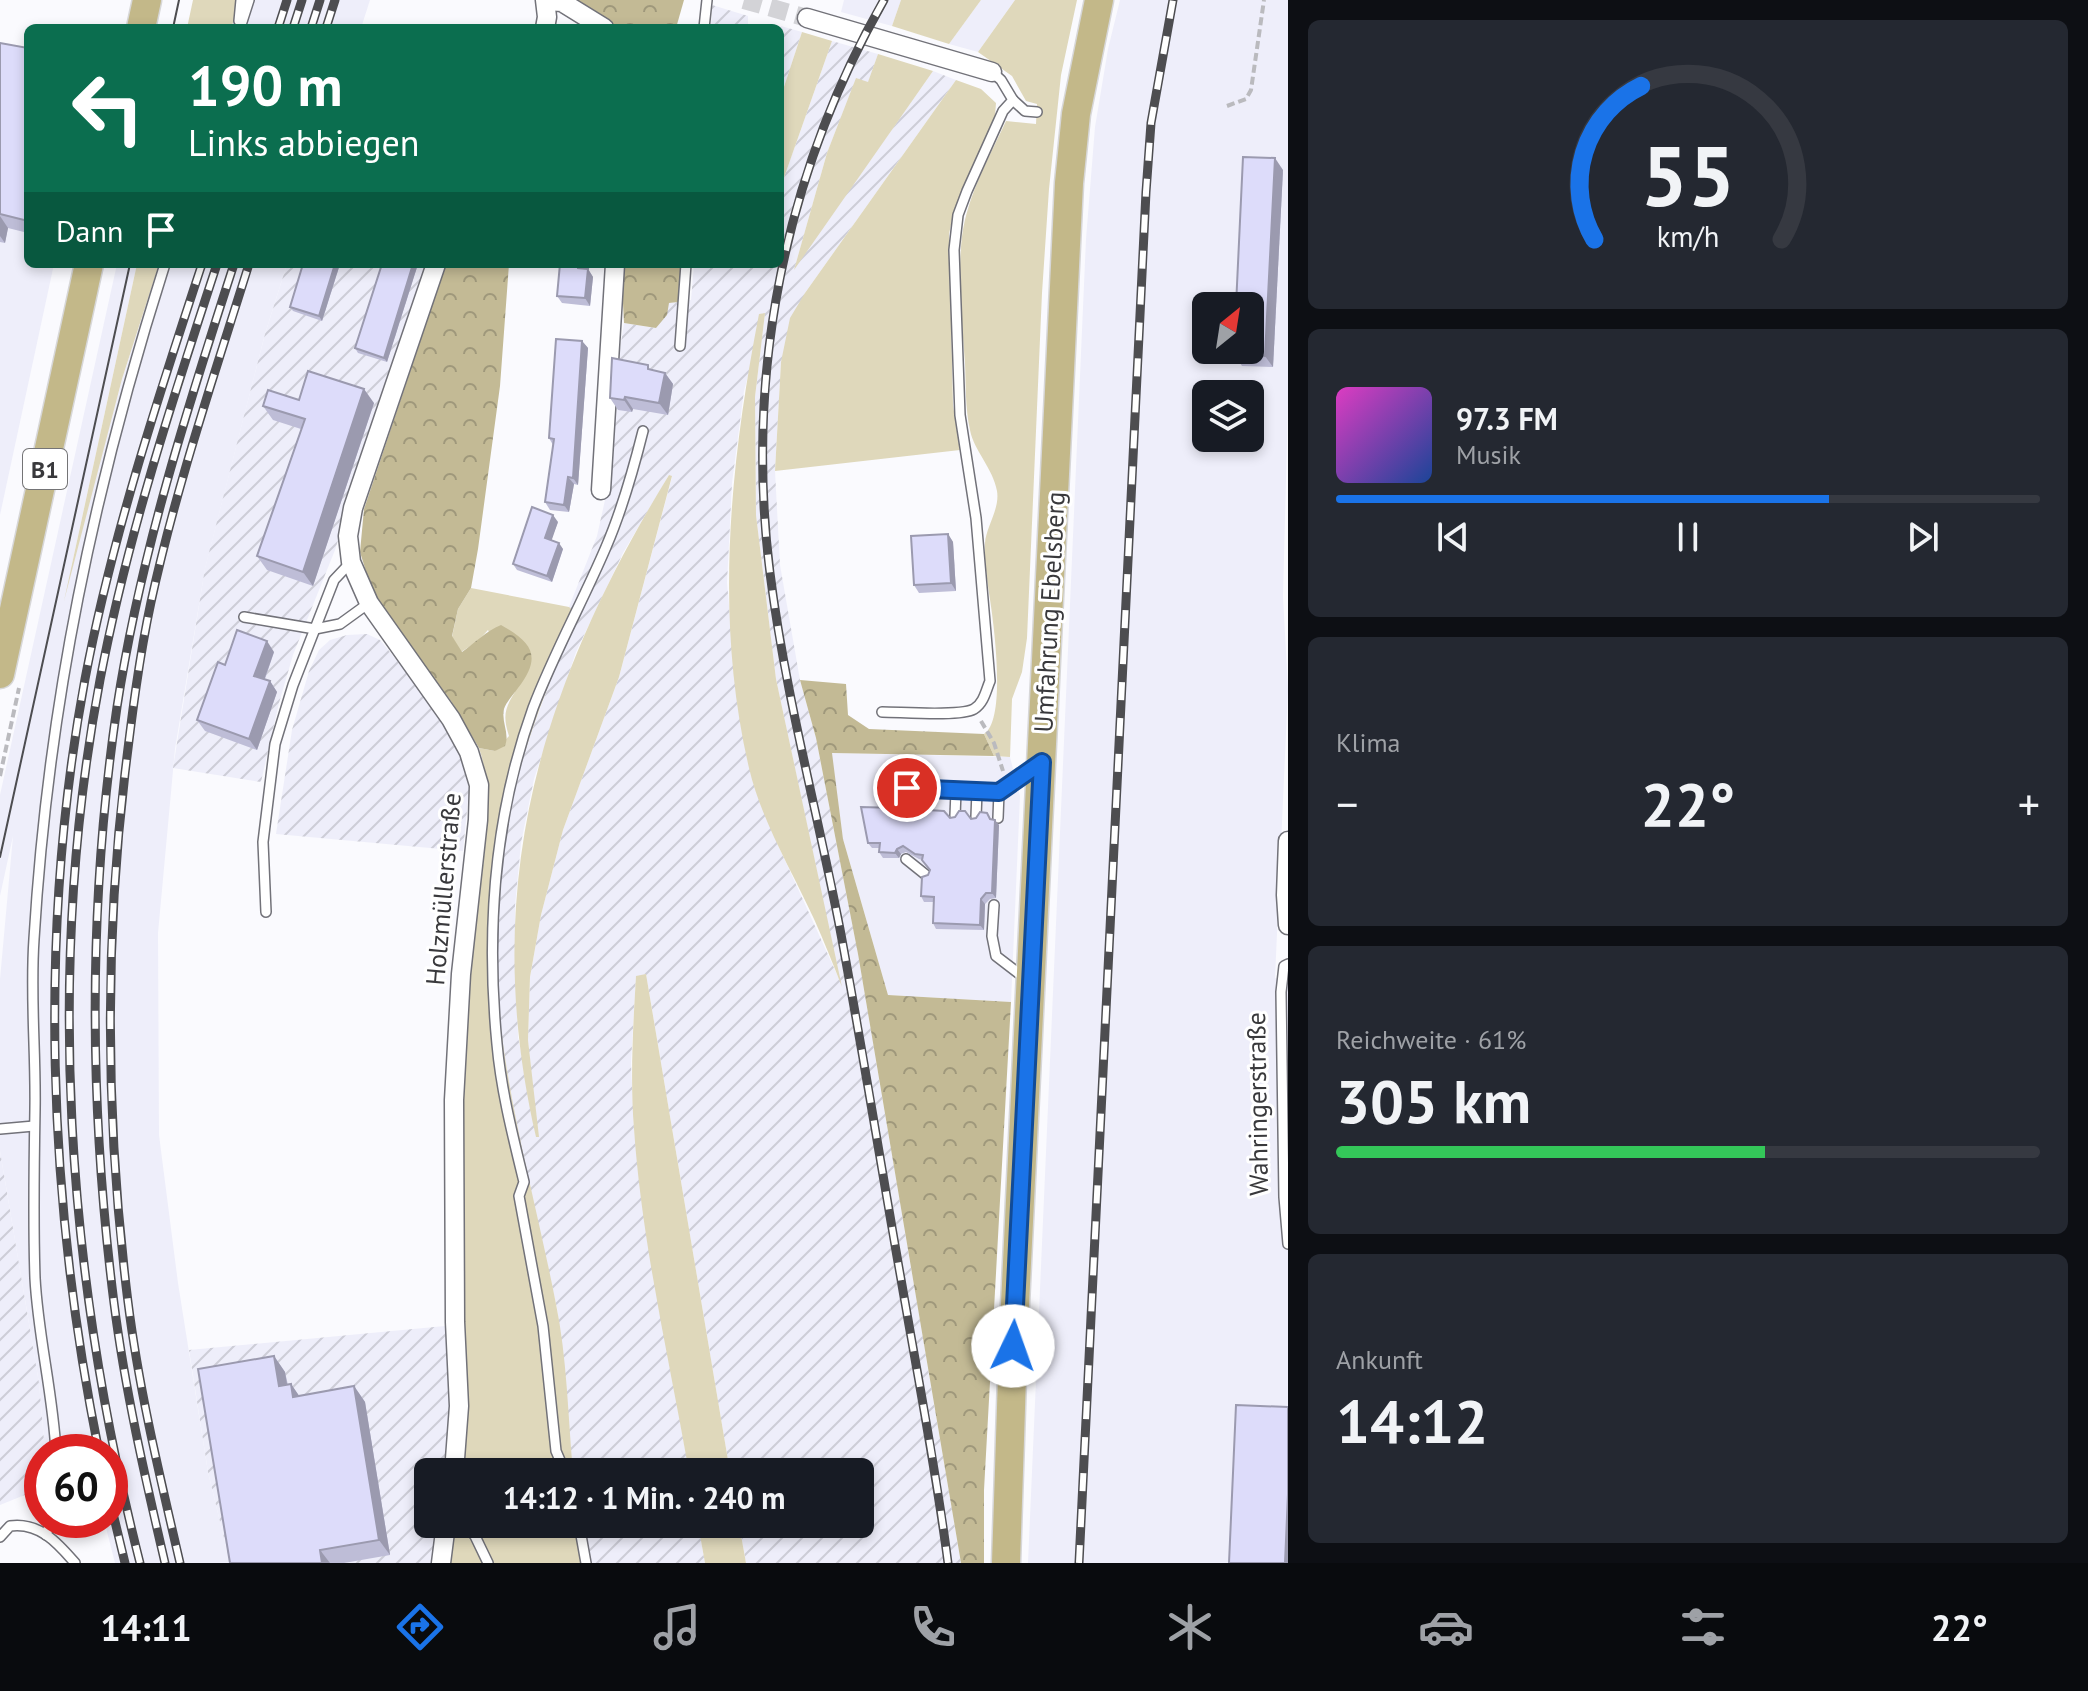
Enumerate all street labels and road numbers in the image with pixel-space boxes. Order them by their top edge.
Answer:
road number: B1 [23,449,67,489]
street label: Umfahrung Ebelsberg [1026,491,1072,733]
street label: Holzmüllerstraße [418,791,468,987]
street label: Wahringerstraße [1239,1012,1275,1196]

